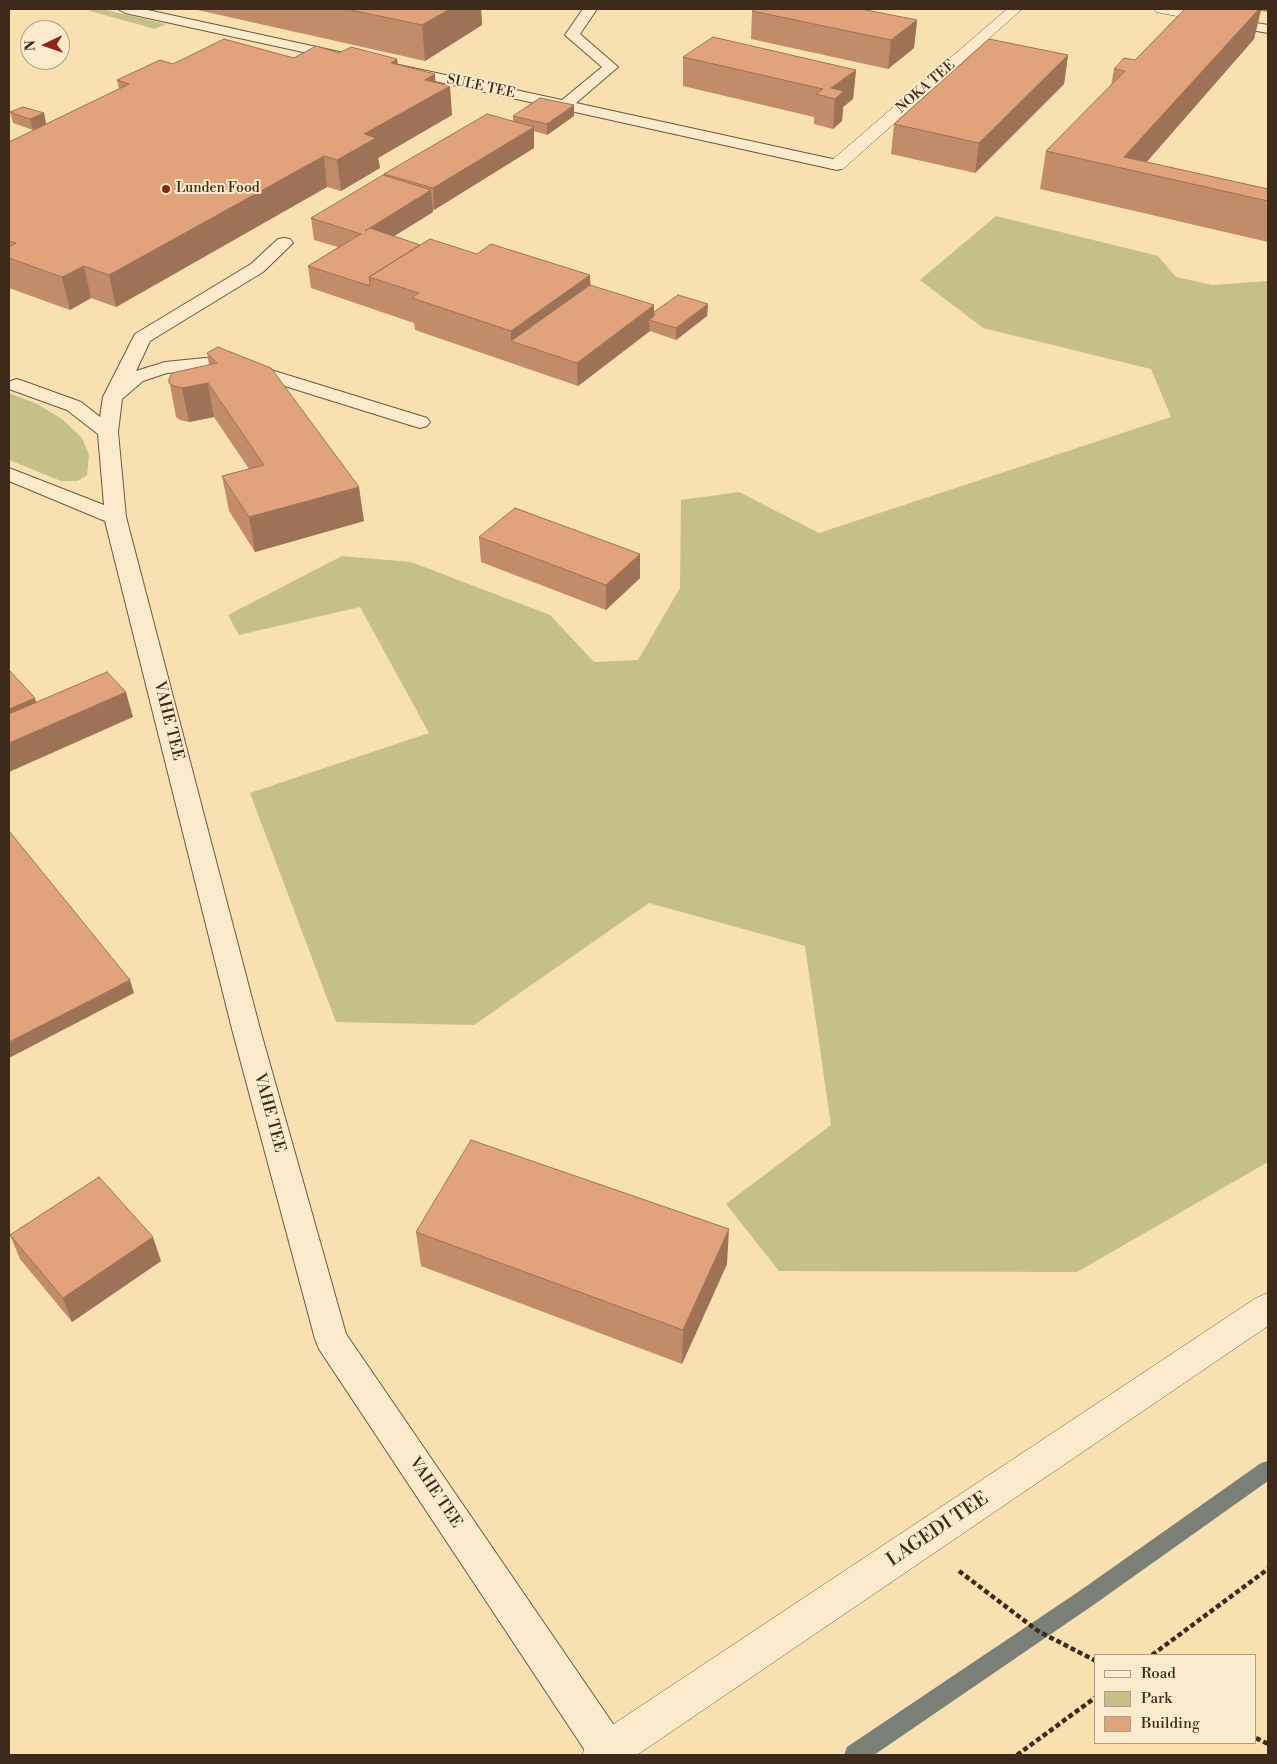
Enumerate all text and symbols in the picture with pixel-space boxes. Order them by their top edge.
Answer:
north arrow [20,20,70,70]
text: N [22,40,40,52]
street label: NOKA TEE [893,57,959,117]
street label: SULE TEE [445,72,517,102]
place label: Lunden Food [176,181,260,197]
marker: Lunden Food [160,183,172,195]
street label: VAHE TEE [149,679,187,763]
street label: VAHE TEE [249,1071,289,1155]
street label: VAHE TEE [404,1454,466,1532]
street label: LAGEDI TEE [883,1488,993,1572]
legend [1094,1654,1257,1744]
text: Road [1141,1664,1176,1683]
text: Park [1141,1689,1172,1708]
text: Building [1141,1714,1200,1733]

